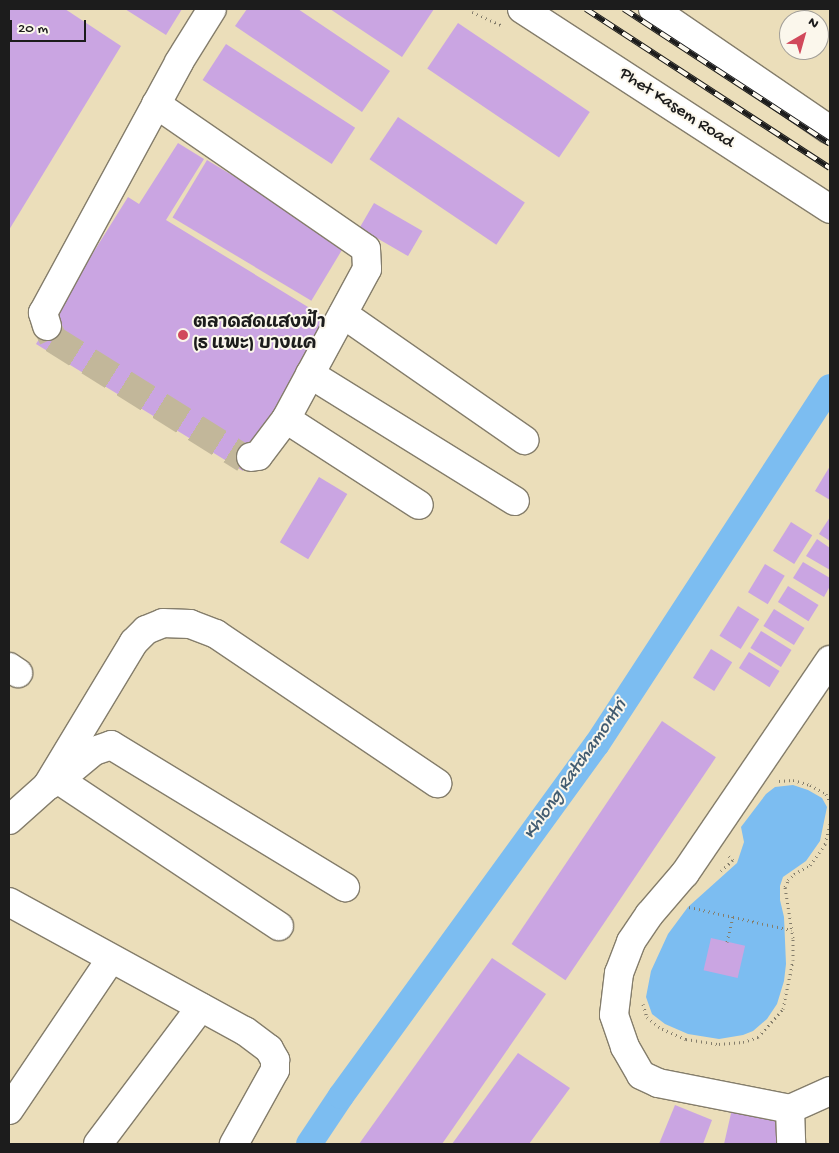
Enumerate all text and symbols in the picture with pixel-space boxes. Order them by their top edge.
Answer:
scale bar [12,10,89,42]
north arrow [779,10,829,60]
text: N [804,14,822,33]
text: 20 m [18,20,48,38]
street label: Phet Kasem Road [614,64,738,154]
place label: ตลาดสดแสงฟ้า (5 แพะ) บางแค [193,314,326,356]
marker: ตลาดสดแสงฟ้า (5 แพะ) บางแค [177,329,189,341]
water label: Khlong Ratchamontri [519,696,633,844]

